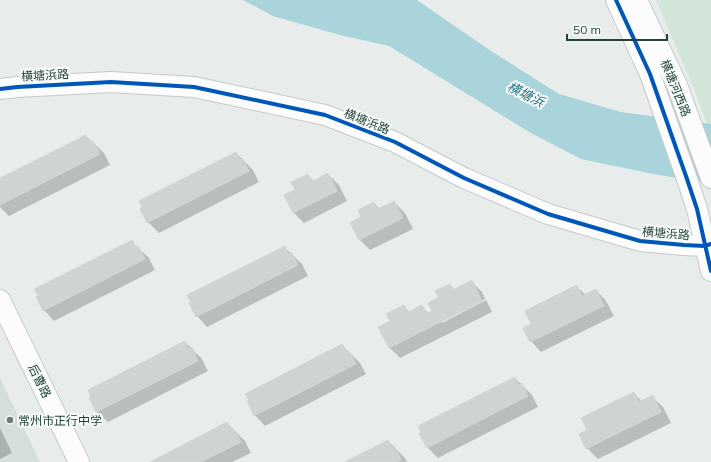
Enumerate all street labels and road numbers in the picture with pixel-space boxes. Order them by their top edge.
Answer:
street label: 横塘河西路 [658,57,694,119]
street label: 横塘浜路 [21,66,69,84]
street label: 横塘浜路 [342,105,392,137]
street label: 横塘浜路 [641,223,691,243]
street label: 后曹路 [25,362,55,400]

